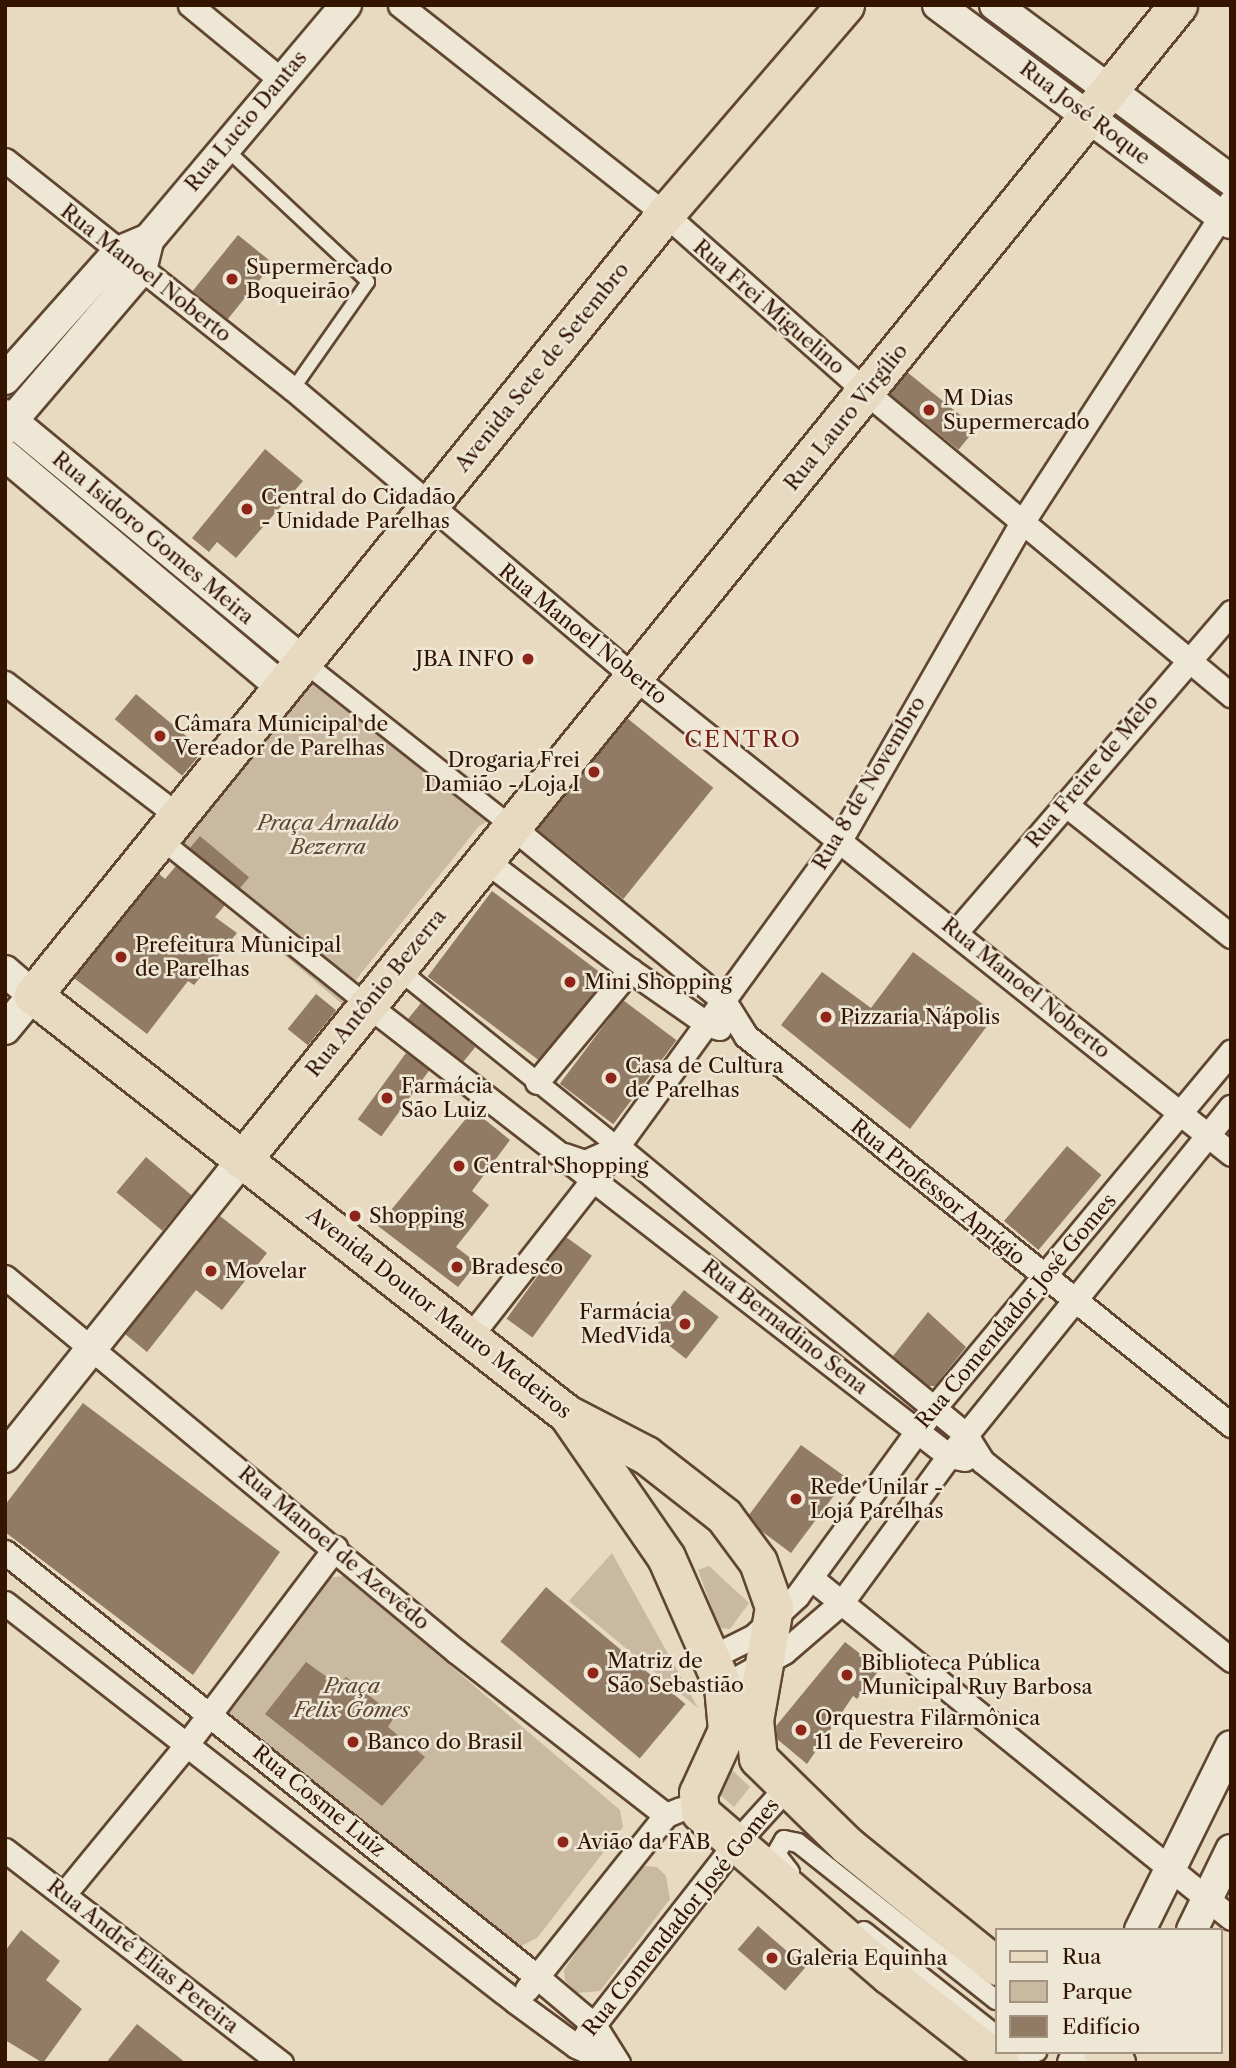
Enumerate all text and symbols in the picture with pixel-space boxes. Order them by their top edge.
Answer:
street label: Rua Lucio Dantas [180,45,312,197]
street label: Rua José Roque [1015,56,1155,170]
street label: Rua Manoel Noberto [56,198,236,348]
street label: Rua Frei Miguelino [688,234,850,380]
place label: Supermercado Boqueirão [246,254,393,304]
street label: Avenida Sete de Setembro [450,257,634,477]
marker: Supermercado Boqueirão [224,271,240,287]
street label: Rua Lauro Virgílio [779,338,913,496]
place label: M Dias Supermercado [943,385,1090,435]
marker: M Dias Supermercado [921,402,937,418]
street label: Rua Isidoro Gomes Meira [47,446,259,630]
place label: Central do Cidadão - Unidade Parelhas [261,484,456,534]
marker: Central do Cidadão - Unidade Parelhas [239,501,255,517]
street label: Rua Manoel Noberto [493,558,673,710]
place label: JBA INFO [415,646,514,672]
marker: JBA INFO [520,651,536,667]
street label: Rua Freire de Melo [1020,689,1164,853]
street label: Rua 8 de Novembro [807,691,931,875]
place label: Câmara Municipal de Vereador de Parelhas [174,711,388,761]
district label: CENTRO [685,725,801,753]
marker: Câmara Municipal de Vereador de Parelhas [152,728,168,744]
place label: Drogaria Frei Damião - Loja I [424,747,580,797]
marker: Drogaria Frei Damião - Loja I [586,764,602,780]
park label: Praça Arnaldo Bezerra [257,810,399,860]
street label: Rua Antônio Bezerra [300,904,452,1082]
street label: Rua Manoel Noberto [936,912,1116,1064]
place label: Prefeitura Municipal de Parelhas [135,932,341,982]
marker: Prefeitura Municipal de Parelhas [113,949,129,965]
place label: Mini Shopping [584,969,732,995]
marker: Mini Shopping [562,974,578,990]
place label: Pizzaria Nápolis [840,1004,1000,1030]
marker: Pizzaria Nápolis [818,1009,834,1025]
place label: Casa de Cultura de Parelhas [625,1053,784,1103]
marker: Casa de Cultura de Parelhas [603,1070,619,1086]
place label: Farmácia São Luiz [401,1073,493,1123]
marker: Farmácia São Luiz [379,1090,395,1106]
street label: Rua Professor Aprígio [845,1113,1031,1271]
place label: Central Shopping [473,1153,648,1179]
marker: Central Shopping [451,1158,467,1174]
street label: Rua Comendador José Gomes [910,1188,1122,1434]
street label: Avenida Doutor Mauro Medeiros [301,1202,577,1424]
place label: Shopping [369,1203,464,1229]
marker: Shopping [347,1208,363,1224]
place label: Bradesco [471,1254,563,1280]
street label: Rua Bernadino Sena [697,1254,873,1400]
place label: Movelar [225,1258,307,1284]
marker: Bradesco [449,1259,465,1275]
marker: Movelar [203,1263,219,1279]
place label: Farmácia MedVida [579,1299,671,1349]
marker: Farmácia MedVida [677,1316,693,1332]
street label: Rua Manoel de Azevêdo [233,1460,435,1636]
place label: Rede Unilar - Loja Parelhas [810,1474,944,1524]
marker: Rede Unilar - Loja Parelhas [788,1491,804,1507]
place label: Matriz de São Sebastião [607,1648,744,1698]
place label: Biblioteca Pública Municipal Ruy Barbosa [861,1650,1093,1700]
marker: Matriz de São Sebastião [585,1665,601,1681]
marker: Biblioteca Pública Municipal Ruy Barbosa [839,1667,855,1683]
park label: Praça Felix Gomes [294,1673,410,1723]
place label: Orquestra Filarmônica 11 de Fevereiro [815,1705,1040,1755]
marker: Orquestra Filarmônica 11 de Fevereiro [793,1722,809,1738]
place label: Banco do Brasil [367,1729,523,1755]
marker: Banco do Brasil [345,1734,361,1750]
street label: Rua Cosme Luiz [247,1740,391,1862]
street label: Rua Comendador José Gomes [577,1793,785,2041]
place label: Avião da FAB [577,1829,711,1855]
marker: Avião da FAB [555,1834,571,1850]
street label: Rua André Elias Pereira [42,1873,244,2039]
legend [995,1928,1222,2054]
text: Rua [1062,1944,1101,1969]
place label: Galeria Equinha [786,1945,948,1971]
marker: Galeria Equinha [764,1950,780,1966]
text: Parque [1062,1979,1133,2004]
text: Edifício [1062,2014,1140,2039]

